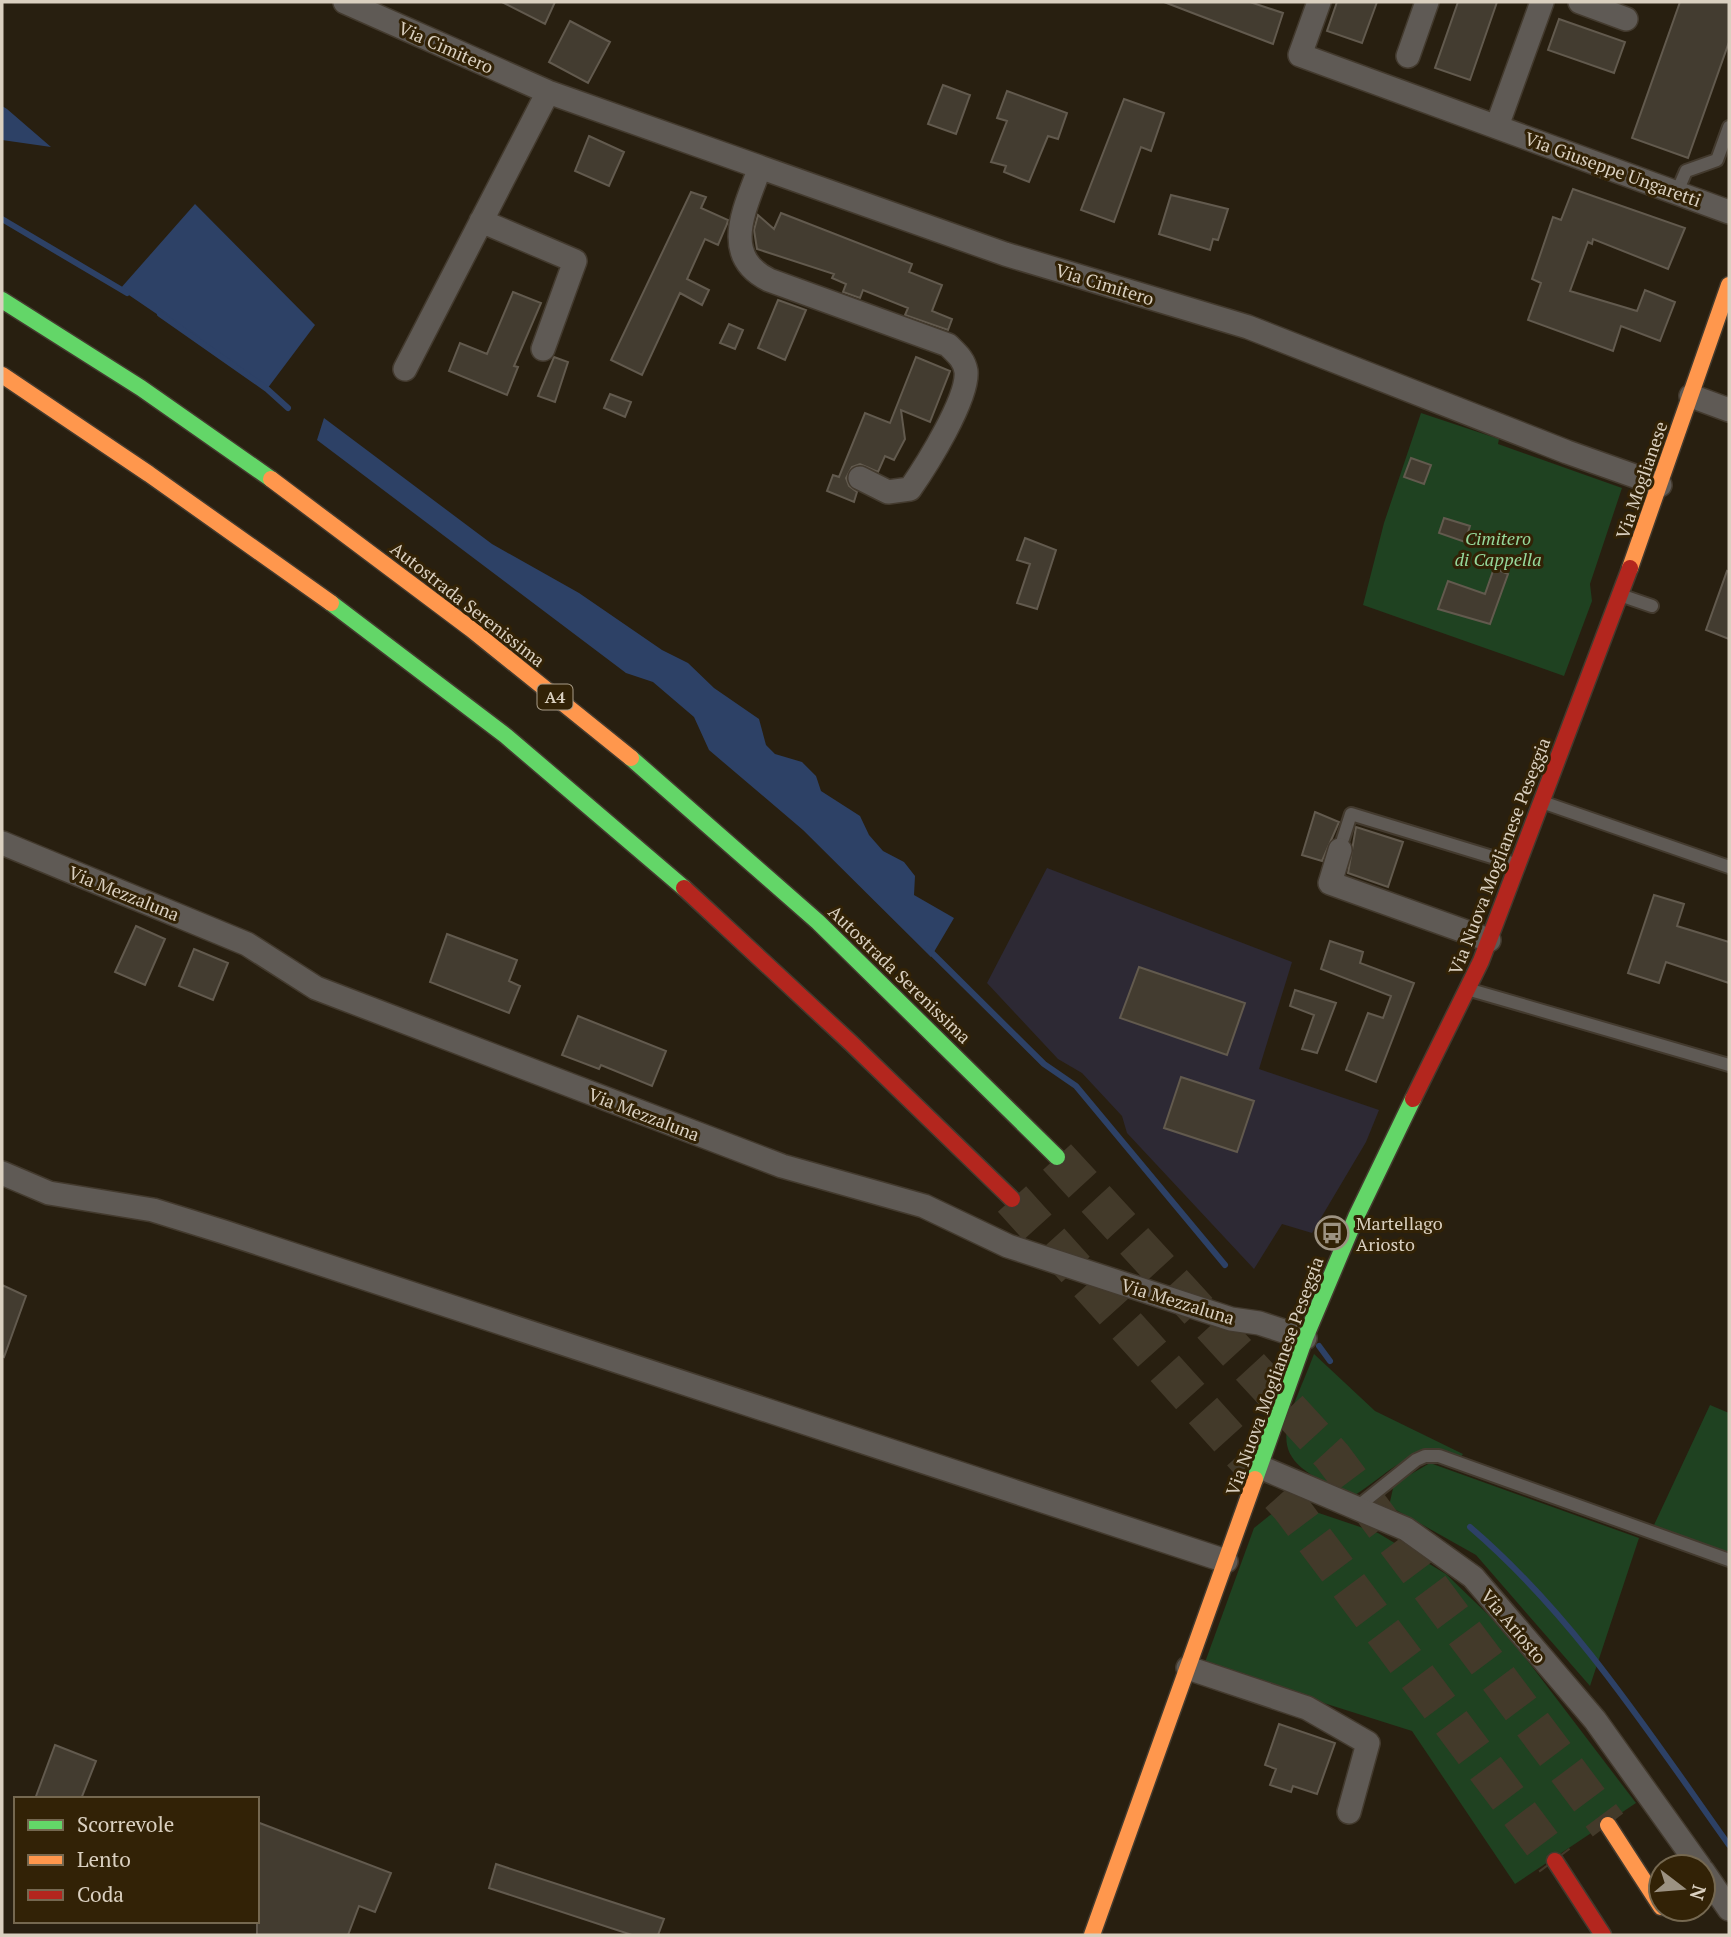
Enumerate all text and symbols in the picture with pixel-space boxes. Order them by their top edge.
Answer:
street label: Via Cimitero [395,15,497,79]
street label: Via Giuseppe Ungaretti [1521,126,1705,212]
street label: Via Cimitero [1053,258,1157,310]
street label: Via Moglianese [1610,418,1672,542]
park label: Cimitero di Cappella [1454,526,1542,571]
street label: Autostrada Serenissima [386,536,550,672]
road number: A4 [538,684,572,710]
street label: Via Nuova Moglianese Peseggia [1443,734,1555,978]
street label: Via Mezzaluna [65,860,183,926]
street label: Autostrada Serenissima [823,900,977,1048]
street label: Via Mezzaluna [585,1082,703,1146]
place label: Martellago Ariosto [1356,1211,1443,1256]
bus stop icon: Martellago Ariosto [1313,1214,1351,1252]
street label: Via Nuova Moglianese Peseggia [1220,1253,1328,1499]
street label: Via Mezzaluna [1118,1272,1238,1330]
street label: Via Ariosto [1476,1584,1552,1668]
legend [14,1797,259,1923]
text: Scorrevole [77,1810,174,1838]
text: Lento [77,1845,131,1873]
north arrow [1647,1853,1717,1923]
text: Coda [77,1880,124,1908]
text: N [1685,1882,1713,1904]

